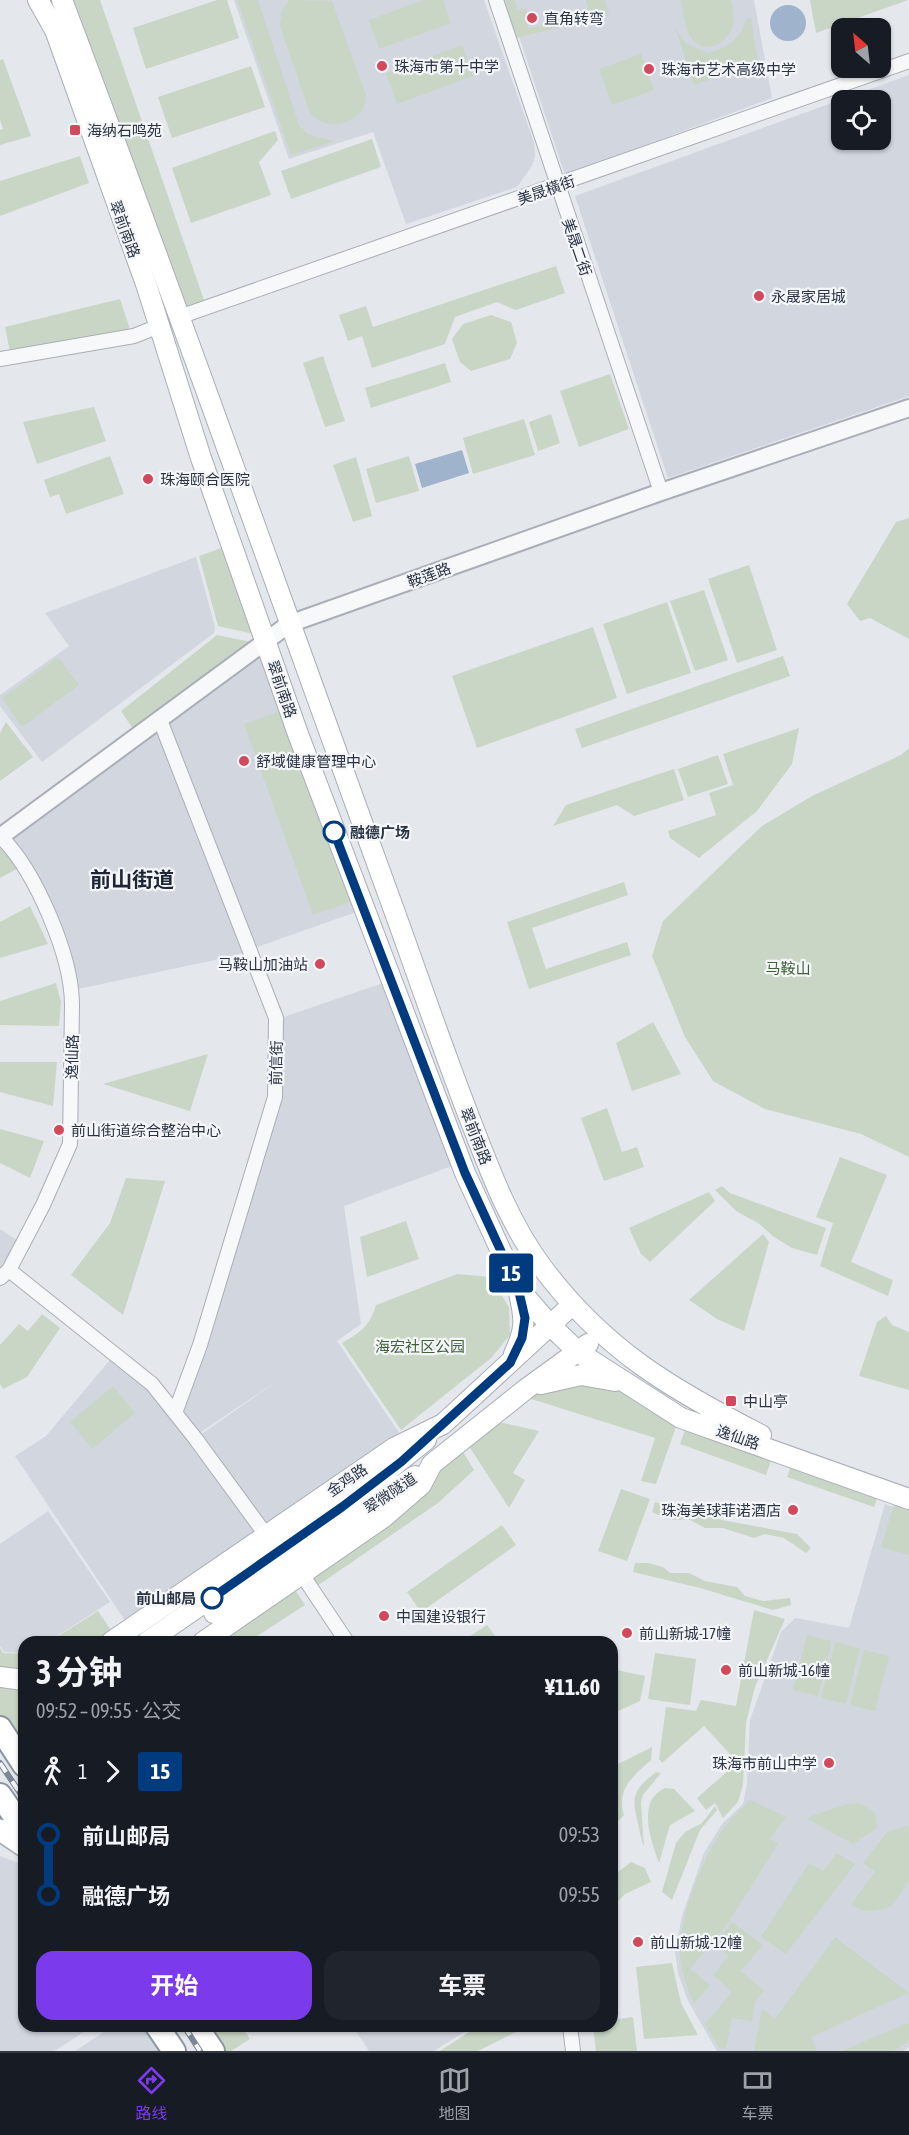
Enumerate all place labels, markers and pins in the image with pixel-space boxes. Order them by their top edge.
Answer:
place label: 直角转弯 [544,10,604,27]
marker: 直角转弯 [525,11,539,25]
place label: 珠海市第十中学 [394,58,499,75]
marker: 珠海市第十中学 [375,59,389,73]
place label: 珠海市艺术高级中学 [661,61,796,78]
marker: 珠海市艺术高级中学 [642,62,656,76]
place label: 海纳石鸣苑 [87,122,162,139]
marker: 海纳石鸣苑 [68,123,82,137]
place label: 永晟家居城 [771,288,846,305]
marker: 永晟家居城 [752,289,766,303]
place label: 珠海颐合医院 [160,471,250,488]
marker: 珠海颐合医院 [141,472,155,486]
place label: 舒域健康管理中心 [256,753,376,770]
marker: 舒域健康管理中心 [237,754,251,768]
marker: 融德广场 [323,821,345,843]
place label: 融德广场 [350,824,410,841]
place label: 马鞍山加油站 [218,956,308,973]
marker: 马鞍山加油站 [313,957,327,971]
place label: 前山街道综合整治中心 [71,1122,221,1139]
marker: 前山街道综合整治中心 [52,1123,66,1137]
place label: 中山亭 [743,1393,788,1410]
marker: 中山亭 [724,1394,738,1408]
place label: 珠海美球菲诺酒店 [661,1502,781,1519]
marker: 珠海美球菲诺酒店 [786,1503,800,1517]
marker: 前山邮局 [201,1587,223,1609]
place label: 前山邮局 [136,1590,196,1607]
place label: 中国建设银行 [396,1608,486,1625]
marker: 中国建设银行 [377,1609,391,1623]
place label: 前山新城-17幢 [639,1625,731,1642]
marker: 前山新城-17幢 [620,1626,634,1640]
place label: 前山新城-16幢 [738,1662,830,1679]
marker: 前山新城-16幢 [719,1663,733,1677]
place label: 珠海市前山中学 [712,1755,817,1772]
marker: 珠海市前山中学 [822,1756,836,1770]
place label: 前山新城-12幢 [650,1934,742,1951]
marker: 前山新城-12幢 [631,1935,645,1949]

